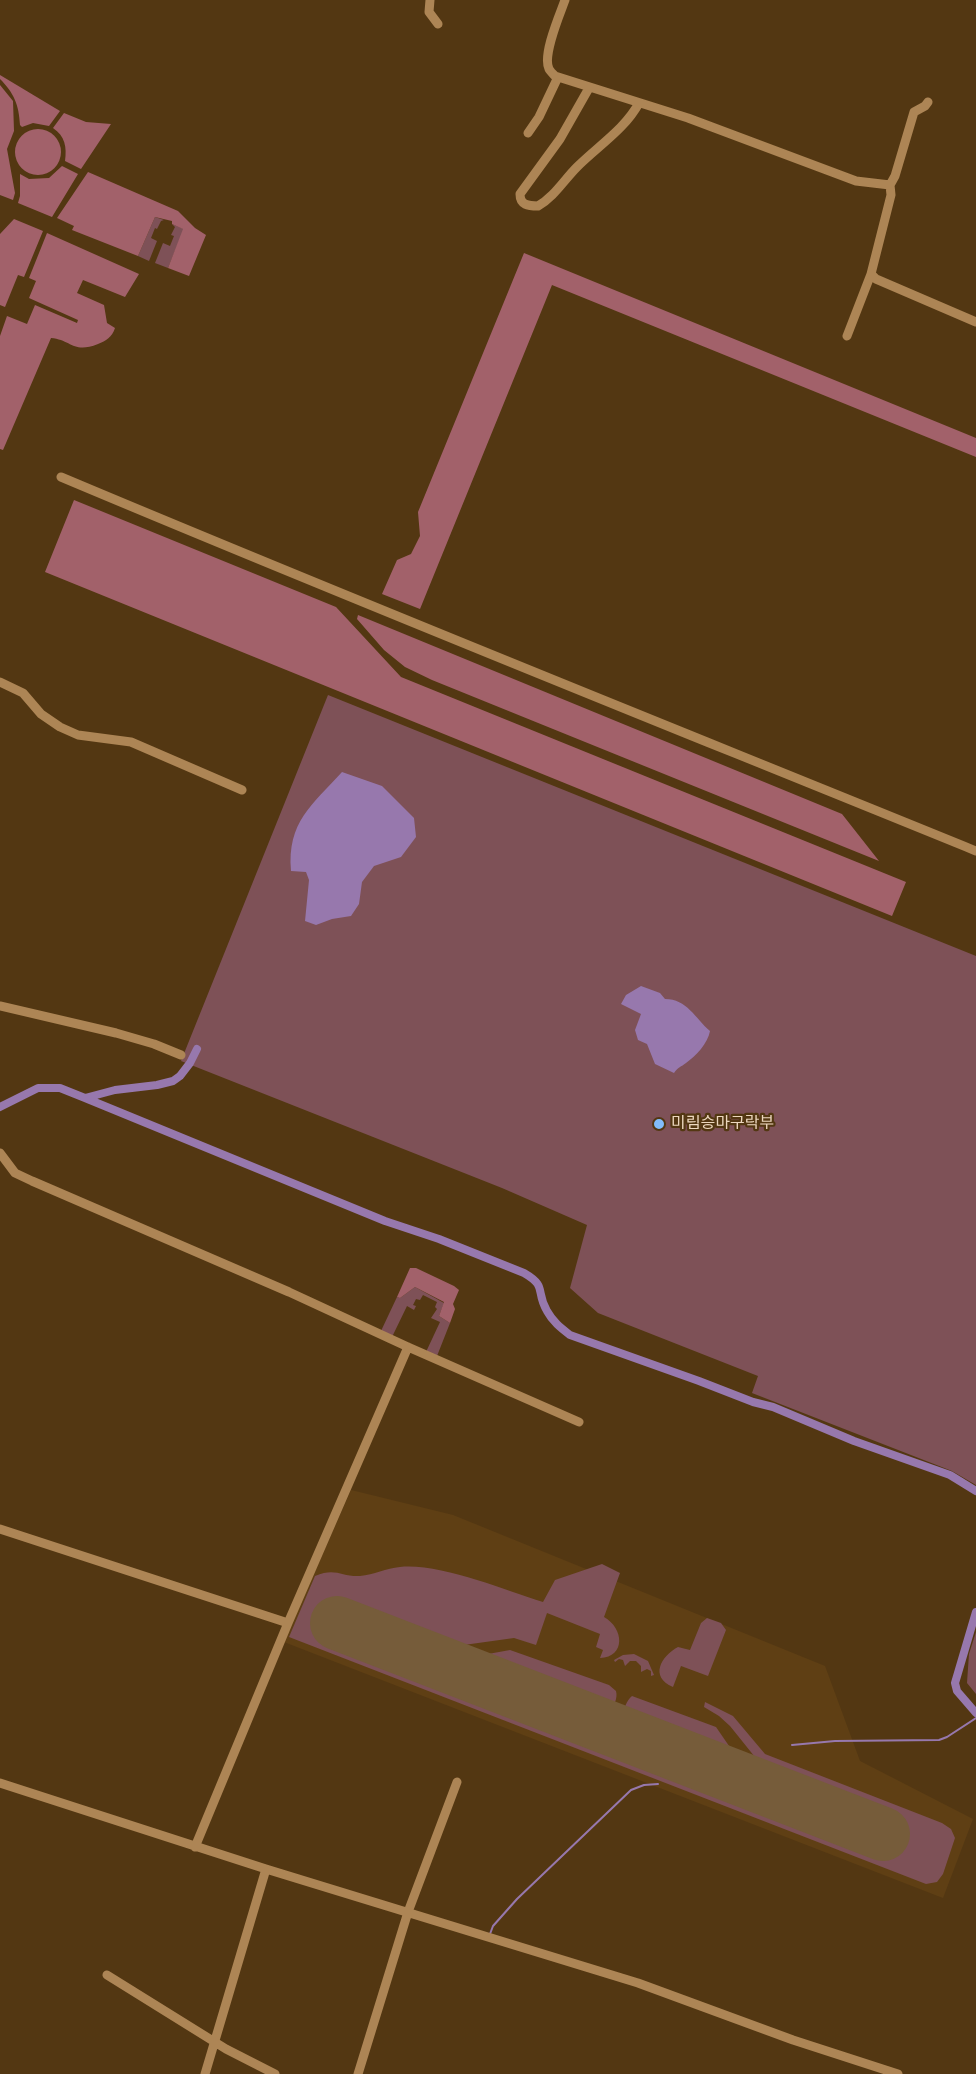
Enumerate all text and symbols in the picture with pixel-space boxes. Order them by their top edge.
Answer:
place label: 미림승마구락부 [671,1114,774,1134]
marker: 미림승마구락부 [652,1117,666,1131]

